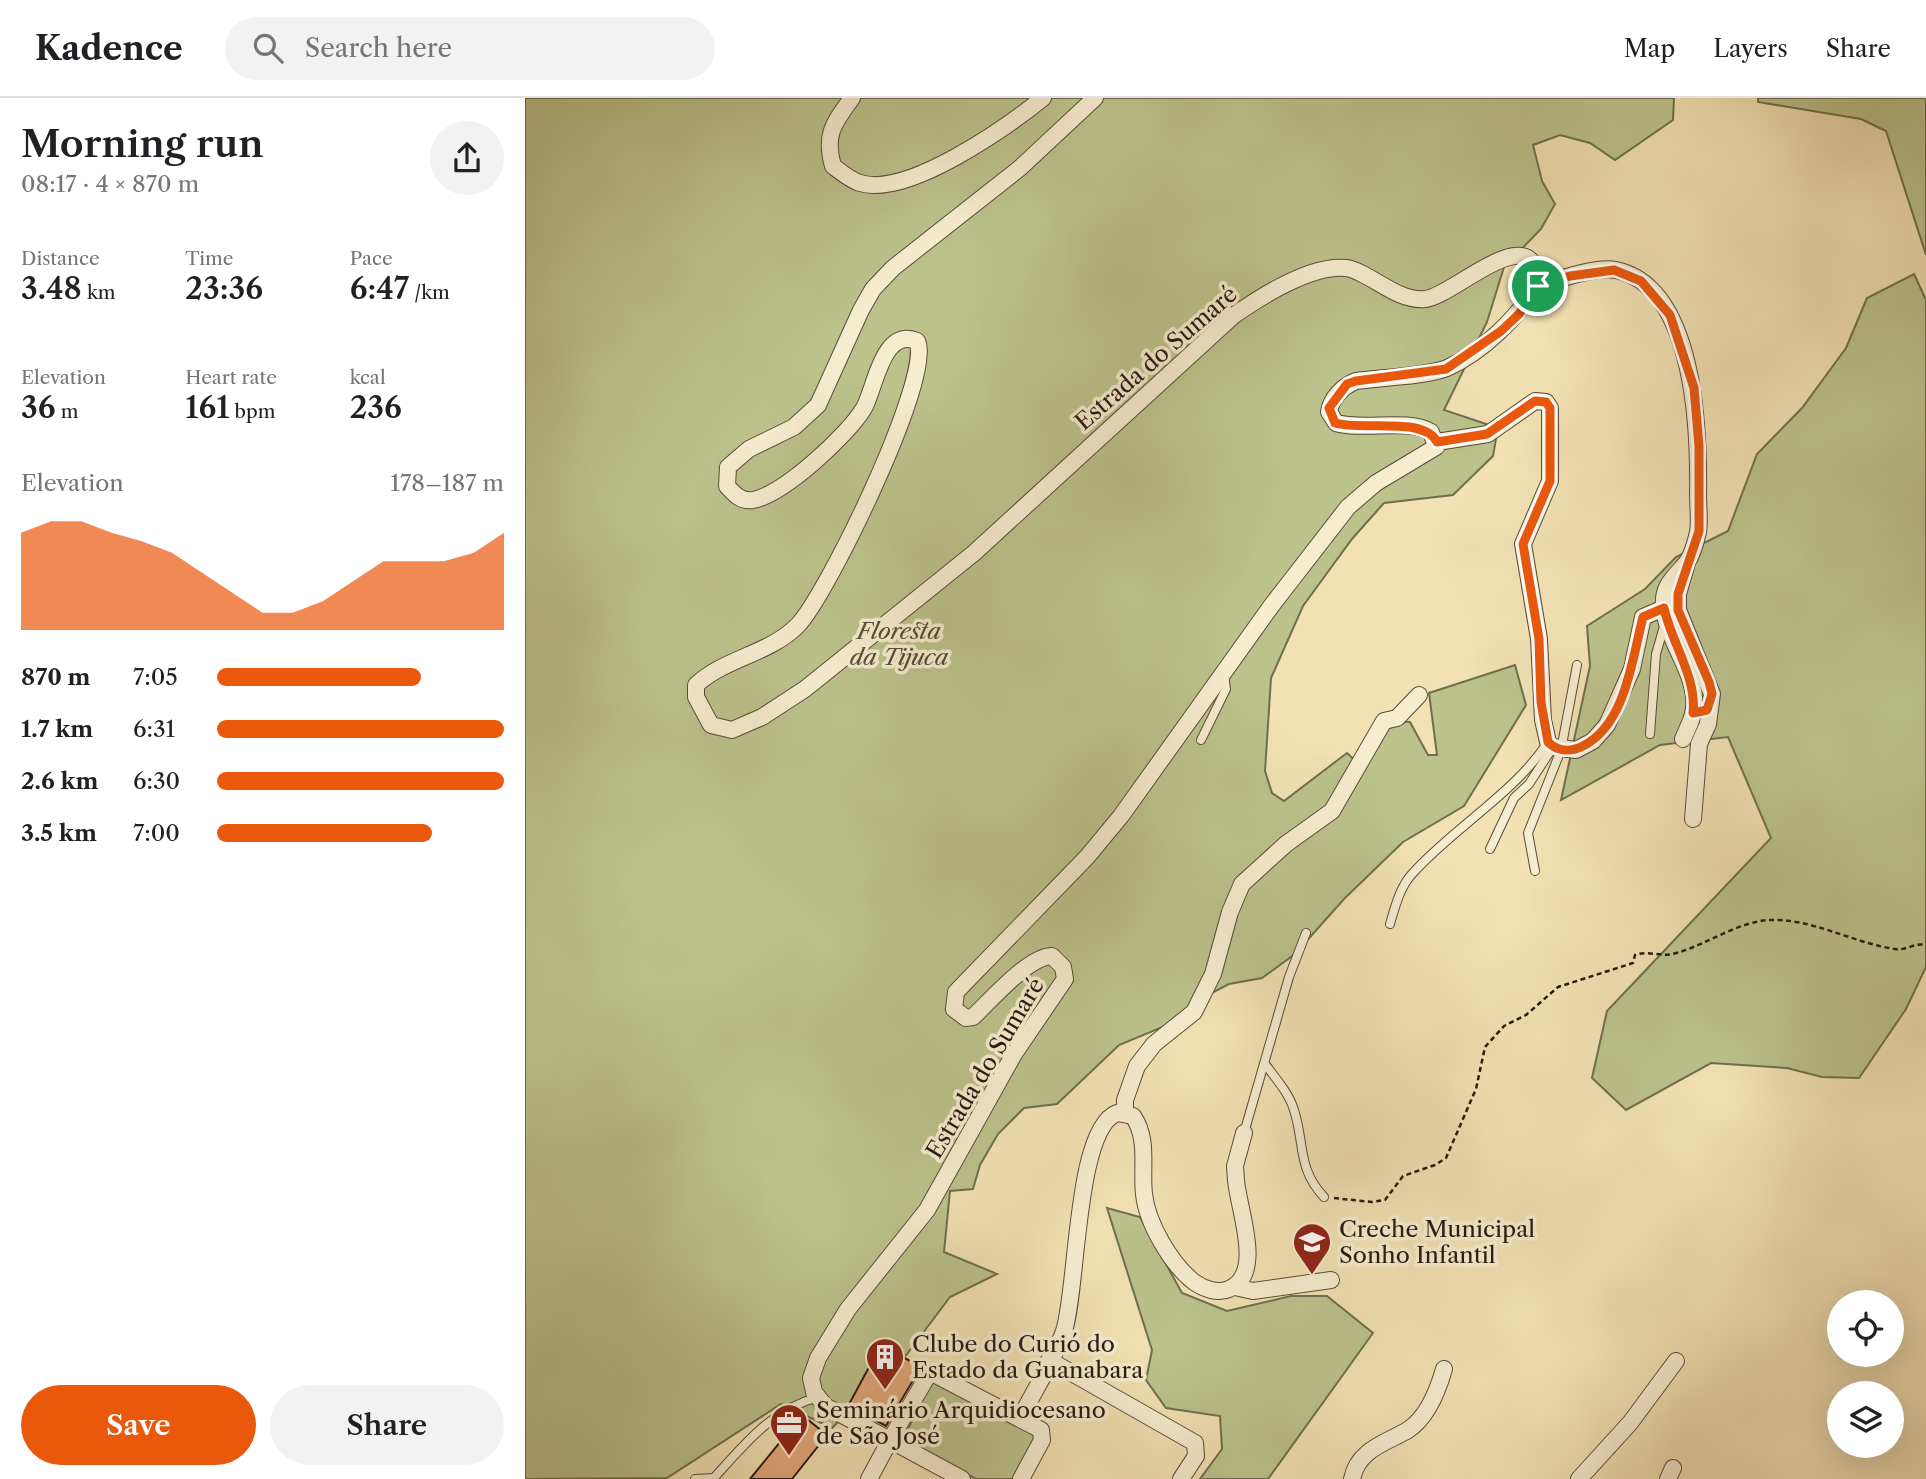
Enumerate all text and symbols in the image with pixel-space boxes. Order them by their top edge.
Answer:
search box [225,17,715,80]
text: Kadence [35,28,183,69]
icon: search [249,29,287,67]
text: Search here [305,32,452,64]
text: Map [1624,34,1675,63]
text: Layers [1713,34,1788,63]
text: Share [1826,34,1891,63]
text: Morning run [21,120,264,167]
button: share [430,121,504,195]
text: 08:17 · 4 × 870 m [21,170,199,198]
text: Distance [21,247,100,270]
text: Time [185,247,233,270]
text: Pace [350,247,393,270]
pin [1508,256,1568,316]
icon: arrive [1519,267,1557,305]
text: 3.48 [21,270,82,307]
text: 23:36 [185,270,263,307]
text: 6:47 [350,270,409,307]
street label: Estrada do Sumaré [1069,280,1243,436]
text: km [82,281,116,304]
text: /km [409,281,450,304]
text: Elevation [21,366,106,389]
text: Heart rate [185,366,277,389]
text: kcal [350,366,386,389]
text: 36 [21,389,56,426]
text: 161 [185,389,230,426]
text: 236 [350,389,402,426]
text: m [56,400,78,423]
text: bpm [230,400,275,423]
text: Elevation [21,469,124,497]
text: 178–187 m [390,469,504,497]
park label: Floresta da Tijuca [850,617,949,671]
text: 870 m [21,663,91,691]
text: 7:05 [133,663,178,691]
text: 1.7 km [21,715,93,743]
text: 6:31 [133,715,175,743]
text: 2.6 km [21,767,99,795]
text: 6:30 [133,767,180,795]
text: 3.5 km [21,819,97,847]
text: 7:00 [133,819,180,847]
street label: Estrada do Sumaré [920,973,1050,1163]
place label: Creche Municipal Sonho Infantil [1339,1215,1535,1269]
school or university icon: Creche Municipal Sonho Infantil [1291,1221,1333,1276]
map controls [1827,1290,1904,1458]
button: locate [1827,1290,1904,1367]
place label: Clube do Curió do Estado da Guanabara [912,1330,1144,1384]
building icon: Clube do Curió do Estado da Guanabara [864,1336,906,1391]
button: layers [1827,1381,1904,1458]
button: Save [21,1385,256,1465]
button: Share [270,1385,504,1465]
place label: Seminário Arquidiocesano de São José [816,1396,1106,1450]
office icon: Seminário Arquidiocesano de São José [768,1402,810,1457]

